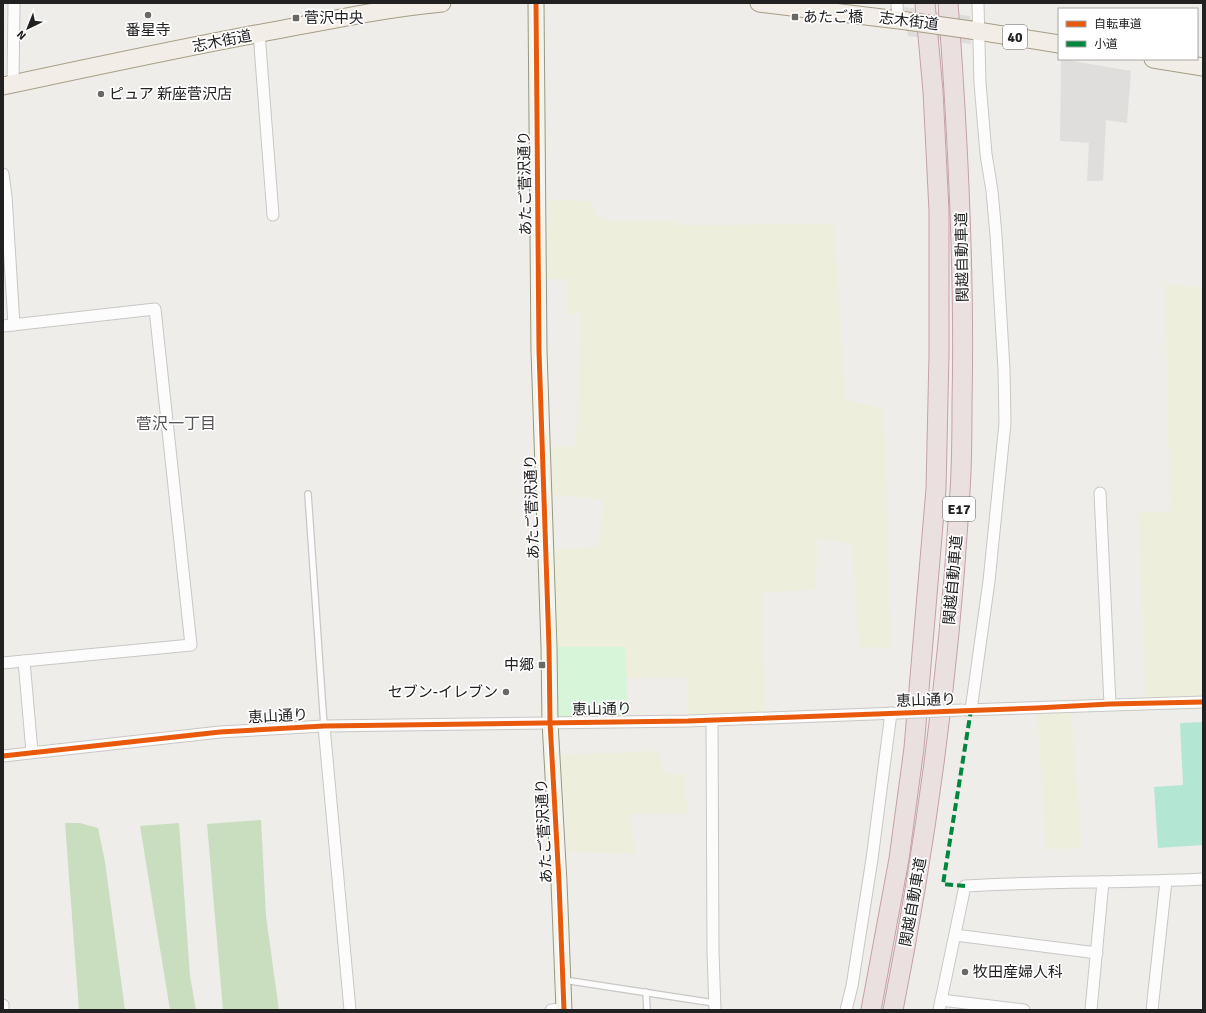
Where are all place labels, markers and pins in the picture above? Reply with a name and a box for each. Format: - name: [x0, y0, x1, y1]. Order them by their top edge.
- place label: あたご橋: [803, 8, 863, 26]
- place label: 菅沢中央: [304, 9, 364, 27]
- marker: 番星寺: [143, 10, 153, 20]
- marker: あたご橋: [790, 12, 800, 22]
- marker: 菅沢中央: [291, 13, 301, 23]
- place label: 番星寺: [125, 21, 171, 39]
- place label: ピュア 新座菅沢店: [109, 85, 232, 103]
- marker: ピュア 新座菅沢店: [96, 89, 106, 99]
- place label: 中郷: [504, 656, 534, 674]
- marker: 中郷: [537, 660, 547, 670]
- place label: セブン-イレブン: [388, 683, 498, 701]
- marker: セブン-イレブン: [501, 687, 511, 697]
- place label: 牧田産婦人科: [973, 963, 1063, 981]
- marker: 牧田産婦人科: [960, 967, 970, 977]

